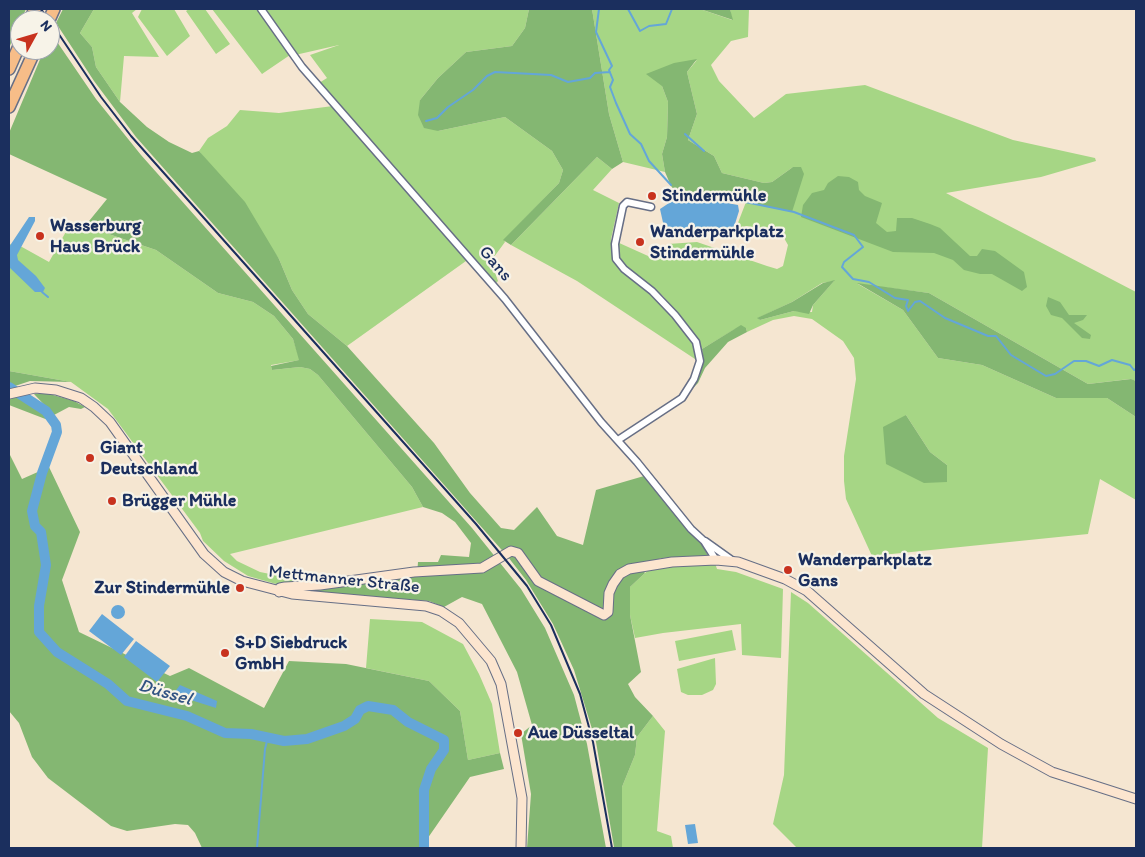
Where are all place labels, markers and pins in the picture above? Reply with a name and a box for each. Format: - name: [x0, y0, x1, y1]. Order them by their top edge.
- place label: Stindermühle: [662, 185, 766, 207]
- marker: Stindermühle: [646, 190, 658, 202]
- place label: Wasserburg Haus Brück: [50, 215, 141, 258]
- place label: Wanderparkplatz Stindermühle: [650, 221, 784, 264]
- marker: Wasserburg Haus Brück: [34, 230, 46, 242]
- marker: Wanderparkplatz Stindermühle: [634, 236, 646, 248]
- place label: Giant Deutschland: [100, 437, 198, 479]
- marker: Giant Deutschland: [84, 452, 96, 464]
- place label: Brügger Mühle: [122, 490, 236, 512]
- marker: Brügger Mühle: [106, 495, 118, 507]
- place label: Wanderparkplatz Gans: [798, 549, 932, 592]
- marker: Wanderparkplatz Gans: [782, 564, 794, 576]
- place label: Zur Stindermühle: [94, 577, 230, 599]
- marker: Zur Stindermühle: [234, 582, 246, 594]
- place label: S+D Siebdruck GmbH: [235, 632, 347, 674]
- marker: S+D Siebdruck GmbH: [219, 647, 231, 659]
- place label: Aue Düsseltal: [528, 722, 634, 744]
- marker: Aue Düsseltal: [512, 727, 524, 739]

